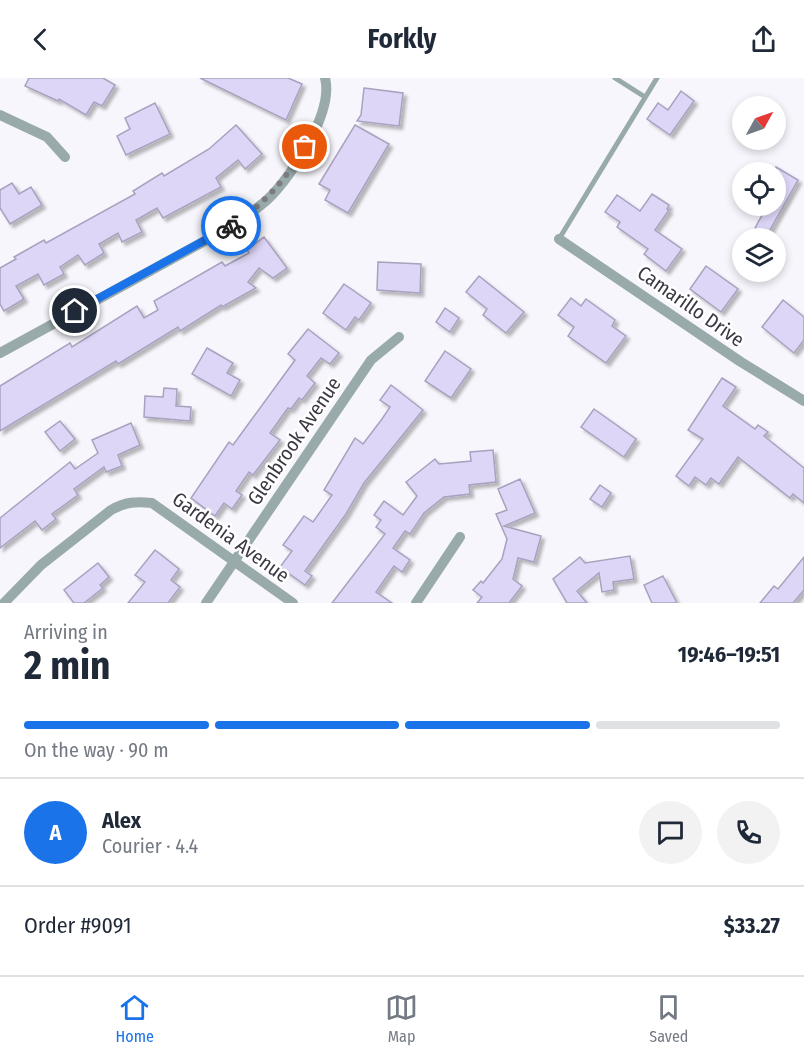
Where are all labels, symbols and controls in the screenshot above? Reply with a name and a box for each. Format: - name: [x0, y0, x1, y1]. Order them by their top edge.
- icon: back: [24, 23, 57, 56]
- text: Forkly: [368, 23, 436, 55]
- icon: share: [747, 23, 780, 56]
- north arrow: [732, 96, 786, 150]
- map controls: [732, 96, 786, 282]
- pin: [279, 121, 330, 172]
- icon: bag: [288, 130, 321, 163]
- button: locate: [732, 162, 786, 216]
- courier: [201, 196, 261, 256]
- icon: bike: [215, 210, 248, 243]
- button: layers: [732, 228, 786, 282]
- street label: Camarillo Drive: [633, 260, 749, 352]
- pin: [49, 285, 100, 336]
- icon: home: [58, 294, 91, 327]
- street label: Glenbrook Avenue: [242, 372, 346, 510]
- street label: Gardenia Avenue: [168, 487, 294, 587]
- text: Arriving in: [24, 620, 108, 644]
- text: 19:46–19:51: [678, 641, 780, 668]
- text: 2 min: [24, 643, 110, 689]
- text: On the way · 90 m: [24, 738, 169, 762]
- button: chat: [639, 801, 702, 864]
- button: phone: [717, 801, 780, 864]
- text: Alex: [102, 807, 141, 834]
- text: A: [50, 819, 61, 846]
- text: Courier · 4.4: [102, 834, 198, 858]
- text: Order #9091: [24, 912, 132, 939]
- text: $33.27: [724, 912, 780, 939]
- tab: Home: [116, 991, 154, 1046]
- tab: Map: [385, 991, 418, 1046]
- tab: Saved: [649, 991, 688, 1046]

